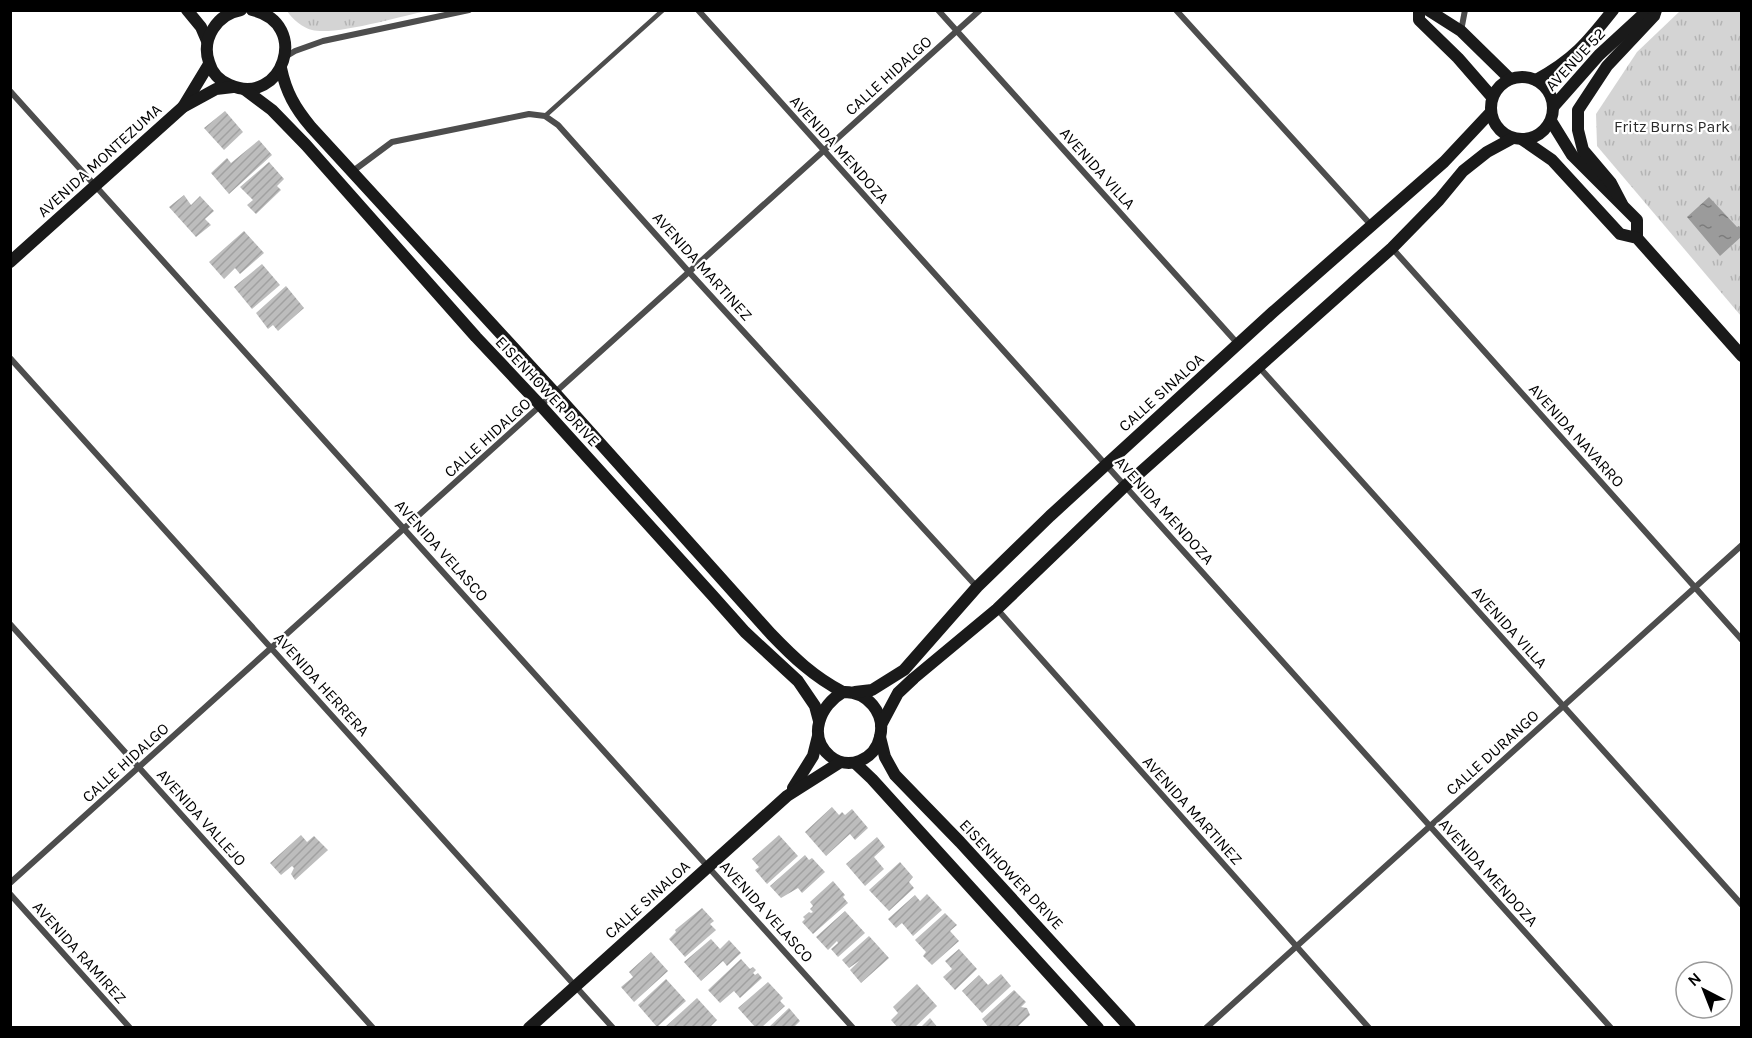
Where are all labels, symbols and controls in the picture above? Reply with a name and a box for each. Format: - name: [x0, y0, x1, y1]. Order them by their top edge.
- street label: AVENUE 52: [1541, 24, 1609, 95]
- street label: CALLE HIDALGO: [841, 32, 935, 119]
- street label: AVENIDA MENDOZA: [786, 91, 893, 207]
- street label: AVENIDA MONTEZUMA: [33, 100, 165, 221]
- park label: Fritz Burns Park: [1614, 117, 1730, 136]
- street label: AVENIDA VILLA: [1056, 124, 1139, 213]
- street label: AVENIDA MARTINEZ: [649, 208, 757, 325]
- street label: EISENHOWER DRIVE: [492, 332, 604, 450]
- street label: CALLE SINALOA: [1115, 349, 1208, 436]
- street label: AVENIDA NAVARRO: [1525, 380, 1628, 491]
- street label: CALLE HIDALGO: [440, 394, 534, 481]
- street label: AVENIDA MENDOZA: [1111, 452, 1218, 568]
- street label: AVENIDA VELASCO: [391, 496, 492, 605]
- street label: AVENIDA VILLA: [1468, 583, 1551, 672]
- street label: AVENIDA HERRERA: [270, 629, 373, 740]
- street label: CALLE DURANGO: [1442, 706, 1543, 799]
- street label: CALLE HIDALGO: [78, 719, 172, 806]
- street label: AVENIDA MARTINEZ: [1139, 752, 1247, 869]
- street label: AVENIDA VALLEJO: [153, 765, 250, 870]
- street label: AVENIDA MENDOZA: [1435, 814, 1542, 930]
- street label: EISENHOWER DRIVE: [956, 815, 1068, 933]
- street label: CALLE SINALOA: [601, 856, 694, 943]
- street label: AVENIDA VELASCO: [716, 857, 817, 966]
- street label: AVENIDA RAMIREZ: [29, 897, 131, 1007]
- north arrow: [1674, 960, 1734, 1020]
- text: N: [1684, 968, 1705, 990]

